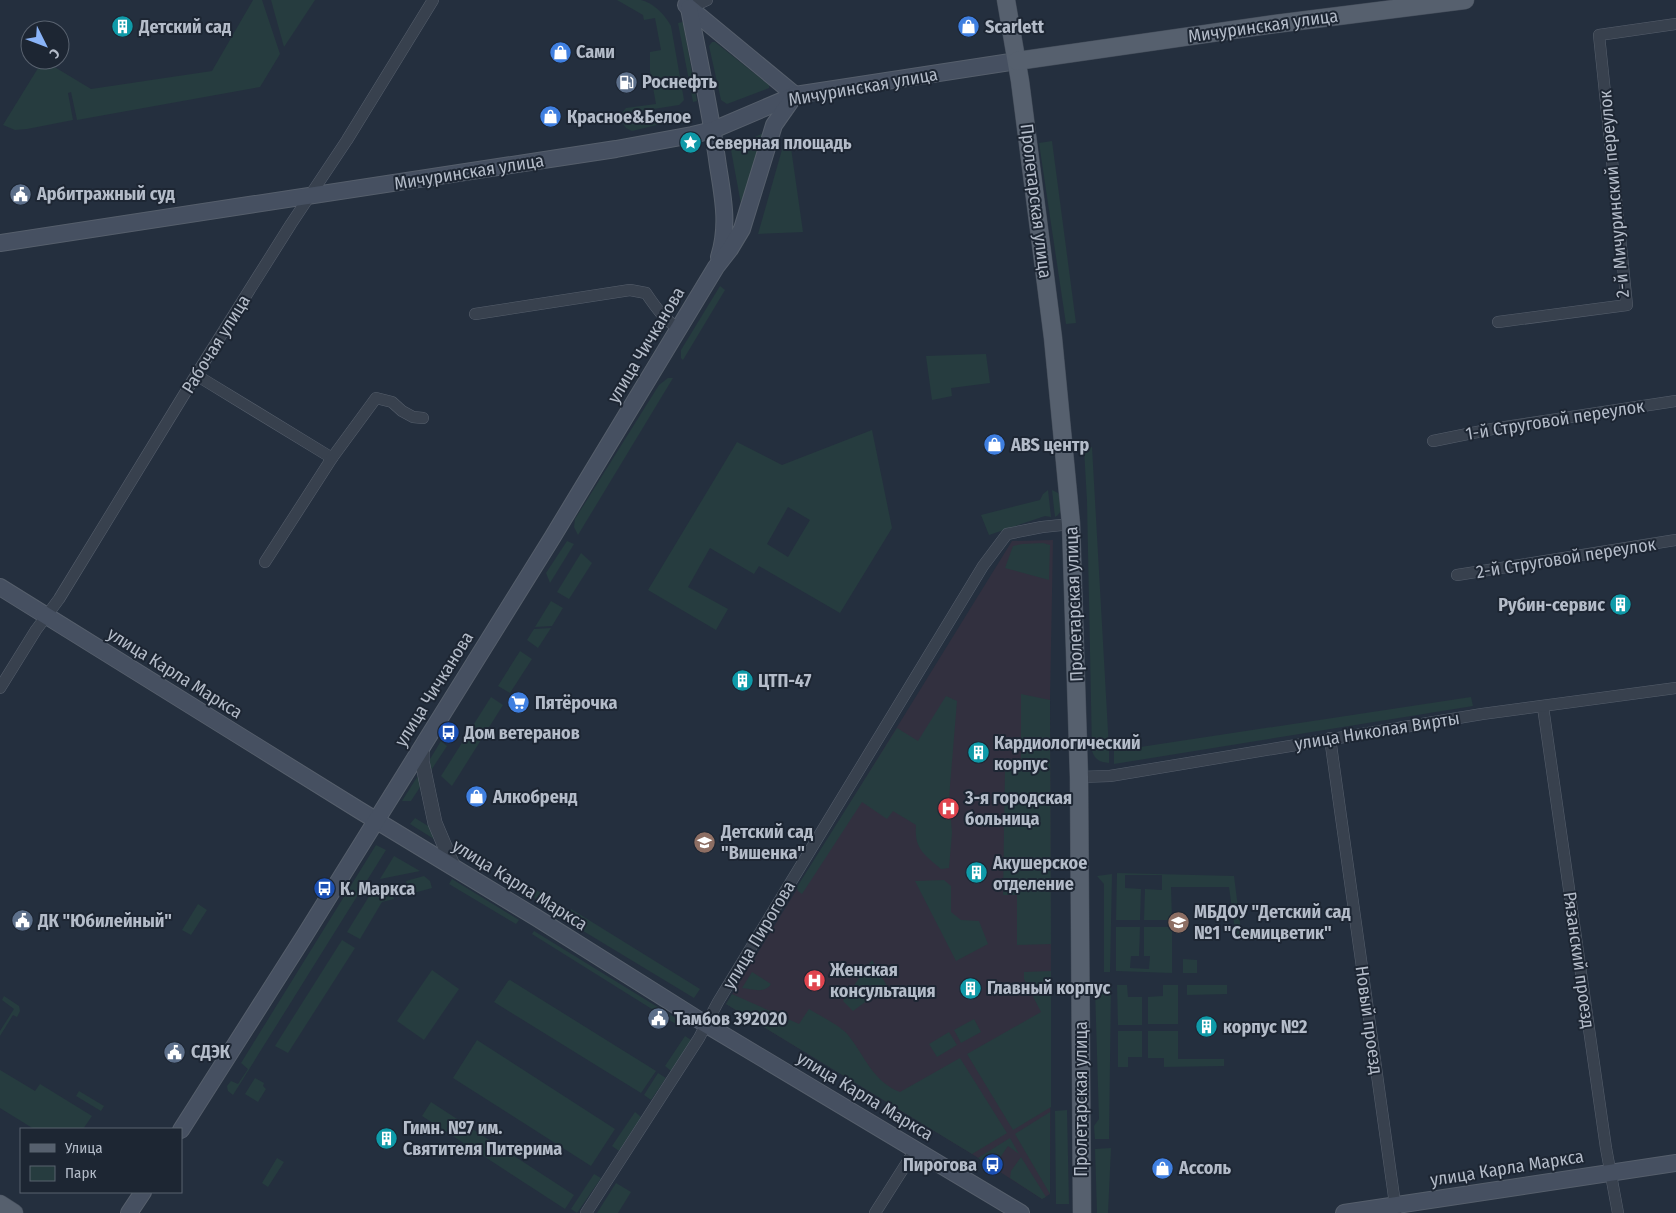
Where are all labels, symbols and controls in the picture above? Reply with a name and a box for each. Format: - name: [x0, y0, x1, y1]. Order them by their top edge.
- street label: Мичуринская улица: [1187, 5, 1340, 47]
- building icon: Детский сад: [111, 15, 135, 39]
- shop icon: Scarlett: [957, 15, 981, 39]
- place label: Детский сад: [138, 16, 231, 38]
- place label: Scarlett: [985, 16, 1045, 38]
- north arrow: [20, 20, 70, 70]
- shop icon: Сами: [548, 40, 572, 64]
- place label: Сами: [576, 41, 615, 63]
- text: С: [45, 45, 63, 62]
- street label: Мичуринская улица: [787, 63, 940, 111]
- fuel station icon: Роснефть: [614, 70, 638, 94]
- place label: Роснефть: [642, 71, 717, 93]
- street label: 2-й Мичуринский переулок: [1594, 89, 1634, 299]
- shop icon: Красное&Белое: [539, 105, 563, 129]
- place label: Красное&Белое: [567, 106, 691, 128]
- street label: Пролетарская улица: [1016, 123, 1056, 280]
- place icon: Северная площадь: [678, 131, 702, 155]
- place label: Северная площадь: [706, 132, 852, 154]
- street label: Мичуринская улица: [393, 149, 546, 195]
- public building icon: Арбитражный суд: [9, 182, 33, 206]
- place label: Арбитражный суд: [36, 183, 175, 205]
- street label: улица Чичканова: [603, 283, 689, 407]
- street label: Рабочая улица: [177, 291, 255, 397]
- street label: 1-й Струговой переулок: [1464, 395, 1647, 445]
- shop icon: ABS центр: [983, 433, 1007, 457]
- place label: ABS центр: [1010, 434, 1090, 456]
- street label: Пролетарская улица: [1060, 526, 1088, 682]
- street label: 2-й Струговой переулок: [1475, 533, 1658, 583]
- building icon: Рубин-сервис: [1609, 593, 1633, 617]
- place label: Рубин-сервис: [1498, 594, 1605, 616]
- street label: улица Карла Маркса: [103, 623, 247, 724]
- street label: улица Чичканова: [390, 627, 478, 751]
- building icon: ЦТП-47: [730, 669, 754, 693]
- place label: ЦТП-47: [758, 670, 812, 692]
- supermarket icon: Пятёрочка: [507, 691, 531, 715]
- place label: Пятёрочка: [535, 692, 617, 714]
- street label: улица Николая Вирты: [1293, 707, 1461, 755]
- bus stop icon: Дом ветеранов: [436, 721, 460, 745]
- place label: Дом ветеранов: [463, 722, 580, 744]
- place label: Кардиологический корпус: [994, 732, 1141, 775]
- building icon: Кардиологический корпус: [966, 741, 990, 765]
- shop icon: Алкобренд: [465, 785, 489, 809]
- place label: Алкобренд: [492, 786, 577, 808]
- place label: 3-я городская больница: [964, 787, 1072, 830]
- hospital icon: 3-я городская больница: [937, 796, 961, 820]
- place label: Детский сад "Вишенка": [720, 821, 813, 864]
- school or university icon: Детский сад "Вишенка": [693, 830, 717, 854]
- street label: улица Карла Маркса: [448, 835, 592, 936]
- place label: Акушерское отделение: [992, 852, 1087, 895]
- building icon: Акушерское отделение: [965, 861, 989, 885]
- bus stop icon: К. Маркса: [312, 877, 336, 901]
- street label: улица Пирогова: [718, 877, 800, 993]
- place label: К. Маркса: [340, 878, 415, 900]
- street label: Рязанский проезд: [1559, 890, 1599, 1030]
- place label: МБДОУ "Детский сад №1 "Семицветик": [1194, 901, 1351, 944]
- public building icon: ДК "Юбилейный": [10, 909, 34, 933]
- place label: ДК "Юбилейный": [37, 910, 172, 932]
- school or university icon: МБДОУ "Детский сад №1 "Семицветик": [1166, 910, 1190, 934]
- place label: Женская консультация: [829, 959, 936, 1002]
- street label: Новый проезд: [1351, 964, 1387, 1076]
- hospital icon: Женская консультация: [802, 968, 826, 992]
- building icon: Главный корпус: [959, 976, 983, 1000]
- place label: Главный корпус: [987, 977, 1110, 999]
- public building icon: Тамбов 392020: [646, 1007, 670, 1031]
- place label: Тамбов 392020: [674, 1008, 788, 1030]
- building icon: корпус №2: [1195, 1015, 1219, 1039]
- place label: корпус №2: [1223, 1016, 1307, 1038]
- street label: Пролетарская улица: [1070, 1021, 1092, 1177]
- public building icon: СДЭК: [163, 1040, 187, 1064]
- place label: СДЭК: [191, 1041, 231, 1063]
- street label: улица Карла Маркса: [793, 1047, 937, 1145]
- place label: Гимн. №7 им. Святителя Питерима: [403, 1117, 562, 1160]
- building icon: Гимн. №7 им. Святителя Питерима: [375, 1126, 399, 1150]
- legend: [20, 1128, 182, 1193]
- text: Улица: [64, 1139, 103, 1157]
- street label: улица Карла Маркса: [1429, 1145, 1586, 1191]
- bus stop icon: Пирогова: [981, 1153, 1005, 1177]
- place label: Пирогова: [903, 1154, 977, 1176]
- shop icon: Ассоль: [1151, 1156, 1175, 1180]
- place label: Ассоль: [1178, 1157, 1231, 1179]
- text: Парк: [65, 1164, 96, 1182]

